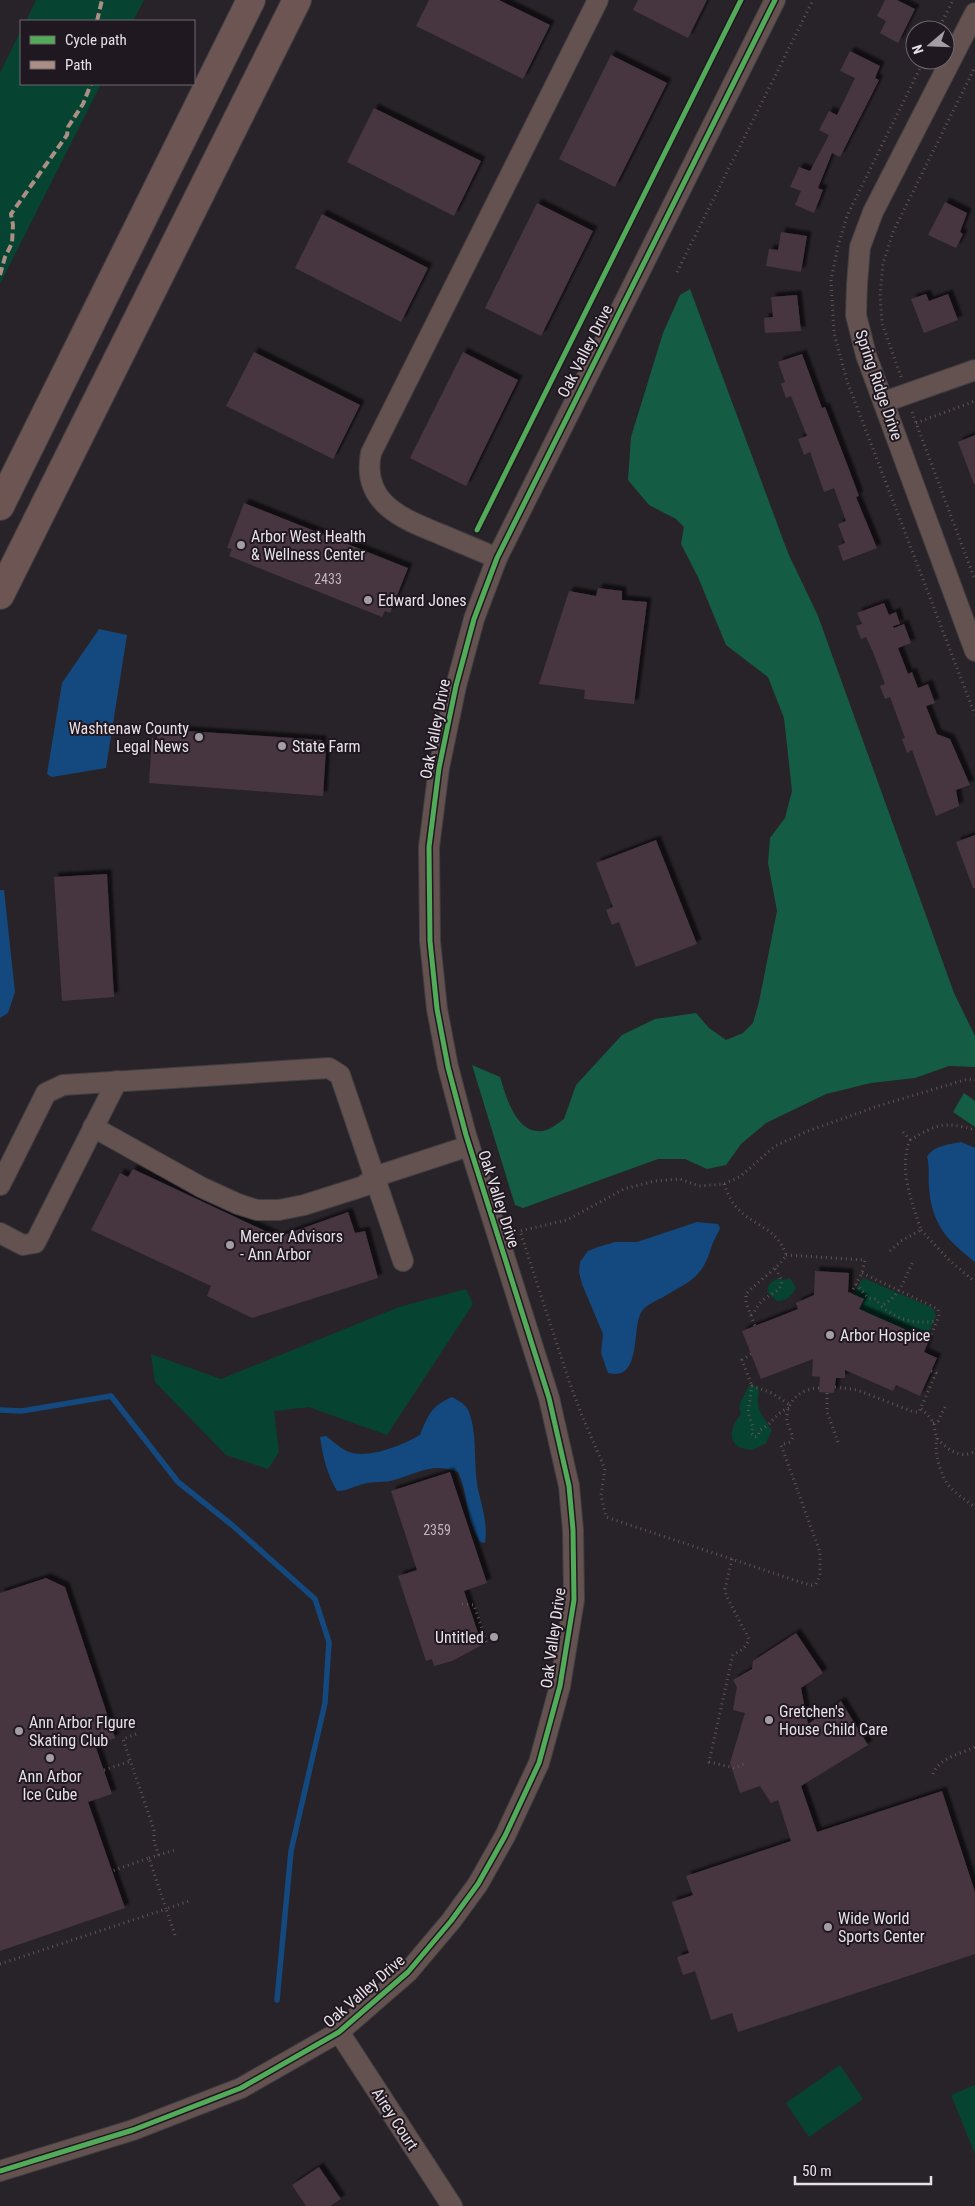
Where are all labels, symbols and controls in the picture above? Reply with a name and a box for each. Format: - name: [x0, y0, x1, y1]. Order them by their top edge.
- legend: [20, 20, 195, 85]
- north arrow: [905, 20, 955, 70]
- text: Cycle path: [65, 31, 127, 49]
- text: N: [909, 43, 927, 56]
- text: Path: [65, 56, 92, 74]
- street label: Oak Valley Drive: [554, 301, 616, 401]
- street label: Spring Ridge Drive: [851, 327, 907, 443]
- place label: Arbor West Health & Wellness Center: [251, 527, 366, 564]
- marker: Arbor West Health & Wellness Center: [235, 539, 247, 551]
- house number: 2433: [314, 571, 342, 587]
- place label: Edward Jones: [378, 591, 466, 610]
- marker: Edward Jones: [362, 594, 374, 606]
- street label: Oak Valley Drive: [416, 677, 454, 781]
- place label: Washtenaw County Legal News: [69, 719, 189, 756]
- marker: Washtenaw County Legal News: [193, 731, 205, 743]
- place label: State Farm: [292, 737, 361, 756]
- marker: State Farm: [276, 740, 288, 752]
- street label: Oak Valley Drive: [474, 1148, 524, 1250]
- place label: Mercer Advisors - Ann Arbor: [240, 1227, 343, 1264]
- marker: Mercer Advisors - Ann Arbor: [224, 1239, 236, 1251]
- place label: Arbor Hospice: [840, 1326, 930, 1345]
- marker: Arbor Hospice: [824, 1329, 836, 1341]
- house number: 2359: [423, 1522, 451, 1538]
- street label: Oak Valley Drive: [537, 1586, 569, 1690]
- place label: Untitled: [435, 1628, 484, 1647]
- marker: Untitled: [488, 1631, 500, 1643]
- place label: Gretchen's House Child Care: [779, 1702, 888, 1739]
- place label: Ann Arbor FIgure Skating Club: [29, 1713, 136, 1750]
- marker: Gretchen's House Child Care: [763, 1714, 775, 1726]
- marker: Ann Arbor FIgure Skating Club: [13, 1725, 25, 1737]
- marker: Ann Arbor Ice Cube: [44, 1752, 56, 1764]
- place label: Ann Arbor Ice Cube: [18, 1767, 82, 1804]
- place label: Wide World Sports Center: [838, 1909, 925, 1946]
- marker: Wide World Sports Center: [822, 1921, 834, 1933]
- street label: Oak Valley Drive: [319, 1951, 409, 2031]
- street label: Airey Court: [368, 2084, 422, 2154]
- scale bar: [795, 2154, 931, 2186]
- text: 50 m: [802, 2162, 832, 2180]

